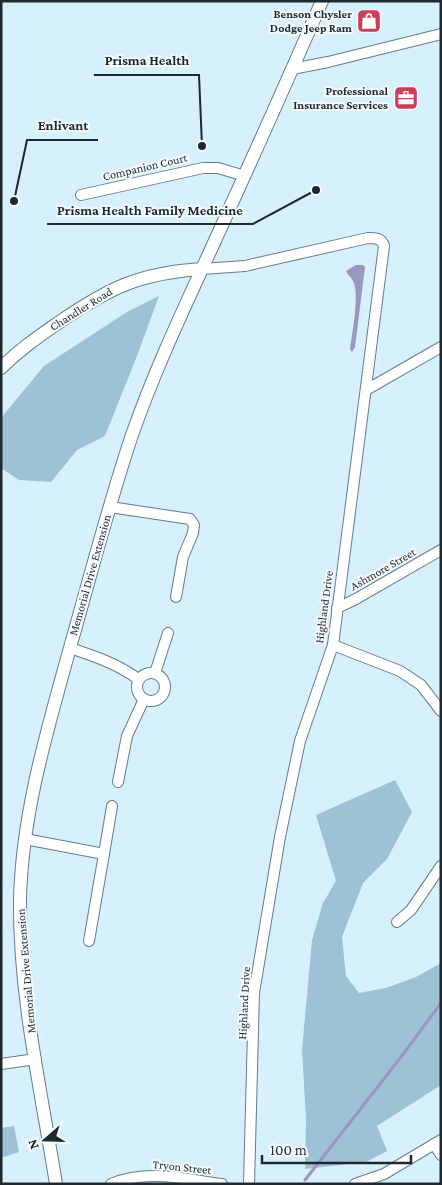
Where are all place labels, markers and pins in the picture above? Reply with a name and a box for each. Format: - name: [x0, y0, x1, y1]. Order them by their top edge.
- place label: Benson Chysler Dodge Jeep Ram: [270, 7, 353, 35]
- shop icon: Benson Chysler Dodge Jeep Ram: [356, 8, 382, 34]
- callout: Prisma Health: [94, 46, 199, 75]
- place label: Professional Insurance Services: [293, 84, 389, 112]
- office icon: Professional Insurance Services: [393, 85, 419, 111]
- callout: Enlivant: [27, 111, 98, 140]
- callout: Prisma Health Family Medicine: [47, 195, 253, 224]

